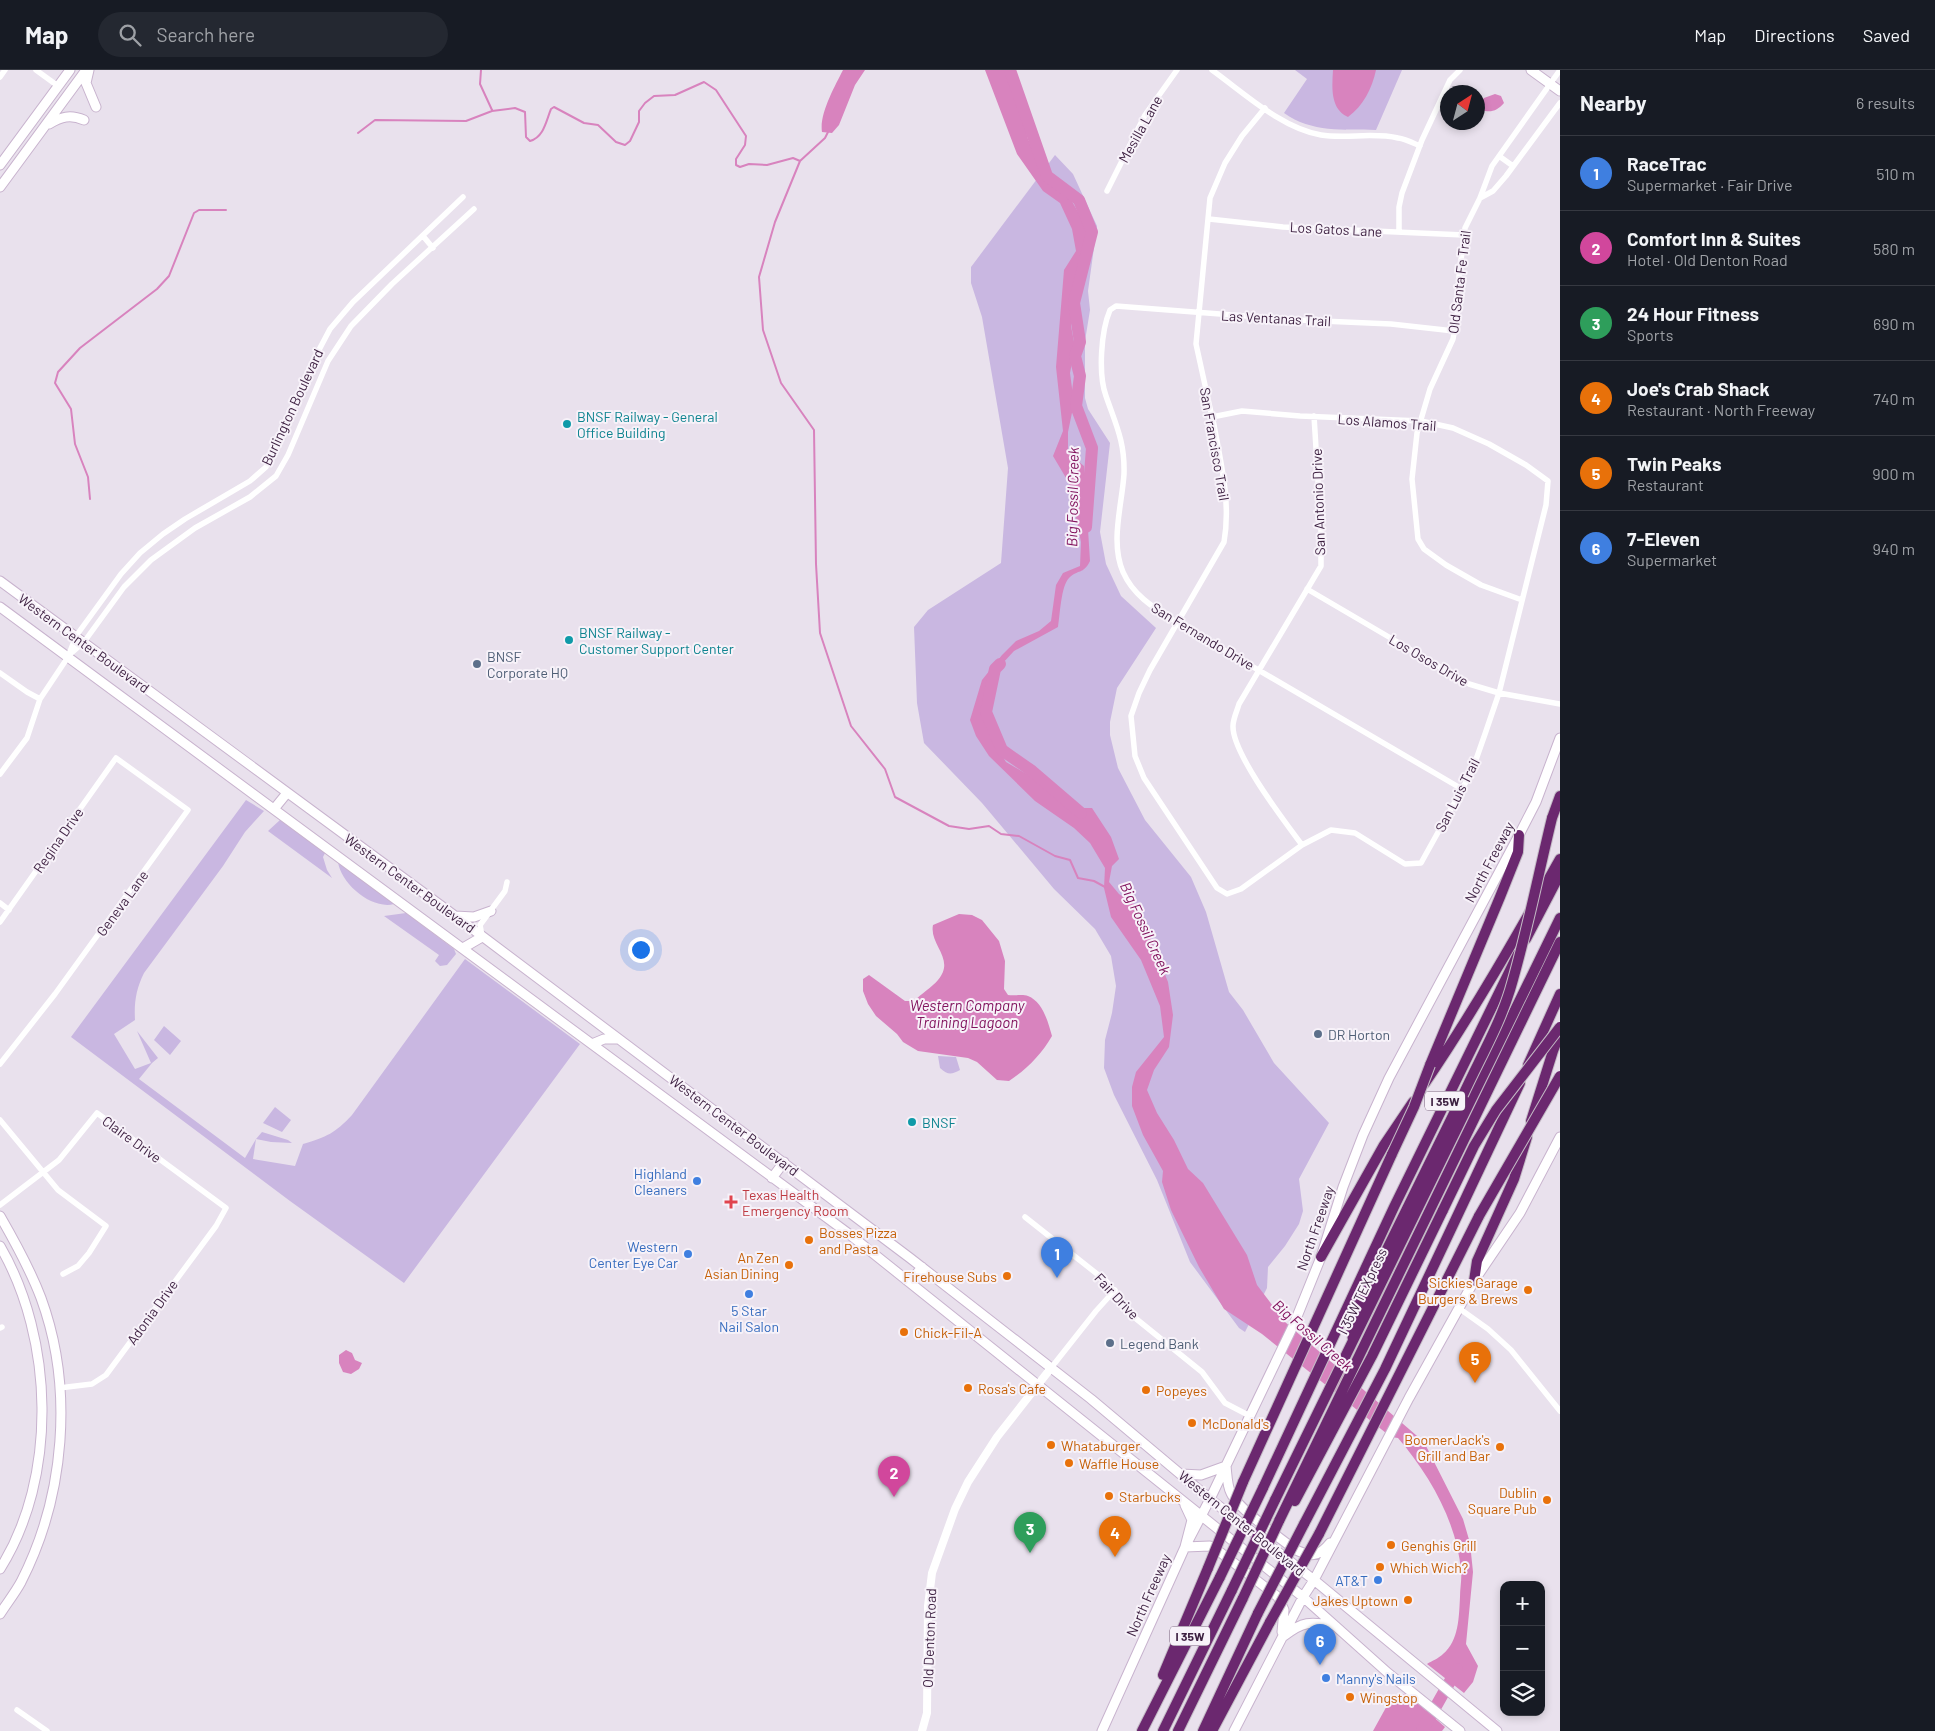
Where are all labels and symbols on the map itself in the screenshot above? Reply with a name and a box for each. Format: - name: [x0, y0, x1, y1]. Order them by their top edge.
- north arrow: [1440, 85, 1485, 130]
- street label: Mesilla Lane: [1115, 92, 1165, 166]
- street label: Los Gatos Lane: [1289, 218, 1383, 240]
- street label: Old Santa Fe Trail: [1444, 229, 1474, 335]
- street label: Las Ventanas Trail: [1221, 307, 1331, 329]
- street label: Burlington Boulevard: [258, 346, 326, 468]
- street label: San Francisco Trail: [1197, 386, 1233, 502]
- place label: BNSF Railway - General Office Building: [577, 408, 718, 441]
- street label: Los Alamos Trail: [1337, 410, 1437, 434]
- marker: BNSF Railway - General Office Building: [561, 418, 573, 430]
- water label: Big Fossil Creek: [1062, 446, 1082, 547]
- street label: San Antonio Drive: [1308, 448, 1328, 556]
- street label: Western Center Boulevard: [15, 590, 153, 696]
- street label: San Fernando Drive: [1148, 599, 1258, 673]
- place label: BNSF Railway - Customer Support Center: [579, 624, 734, 657]
- street label: Los Osos Drive: [1386, 630, 1472, 690]
- marker: BNSF Railway - Customer Support Center: [563, 634, 575, 646]
- place label: BNSF Corporate HQ: [487, 648, 568, 681]
- marker: BNSF Corporate HQ: [471, 658, 483, 670]
- street label: San Luis Trail: [1431, 755, 1483, 835]
- street label: Regina Drive: [29, 804, 87, 876]
- street label: North Freeway: [1461, 818, 1518, 905]
- street label: Western Center Boulevard: [341, 830, 479, 936]
- street label: Geneva Lane: [92, 867, 152, 939]
- water label: Big Fossil Creek: [1117, 879, 1176, 978]
- your location: [628, 937, 654, 963]
- water label: Western Company Training Lagoon: [910, 996, 1026, 1031]
- place label: DR Horton: [1328, 1026, 1390, 1043]
- marker: DR Horton: [1312, 1028, 1324, 1040]
- street label: Western Center Boulevard: [666, 1071, 802, 1179]
- road number: I 35W: [1425, 1091, 1465, 1110]
- street label: Claire Drive: [99, 1112, 165, 1166]
- place label: BNSF: [922, 1114, 956, 1131]
- marker: BNSF: [906, 1116, 918, 1128]
- place label: Highland Cleaners: [634, 1165, 687, 1198]
- marker: Highland Cleaners: [691, 1175, 703, 1187]
- street label: North Freeway: [1293, 1183, 1338, 1273]
- place label: Texas Health Emergency Room: [742, 1186, 849, 1219]
- marker: Texas Health Emergency Room: [724, 1195, 738, 1209]
- place label: Bosses Pizza and Pasta: [819, 1224, 897, 1257]
- marker: Bosses Pizza and Pasta: [803, 1234, 815, 1246]
- pin: 1: [1041, 1237, 1073, 1278]
- place label: Western Center Eye Car: [589, 1238, 678, 1271]
- street label: I 35W TEXpress: [1334, 1245, 1390, 1337]
- marker: Western Center Eye Car: [682, 1248, 694, 1260]
- place label: An Zen Asian Dining: [704, 1249, 779, 1282]
- marker: An Zen Asian Dining: [783, 1259, 795, 1271]
- place label: Firehouse Subs: [903, 1268, 997, 1285]
- street label: Fair Drive: [1091, 1269, 1143, 1323]
- marker: Firehouse Subs: [1001, 1270, 1013, 1282]
- place label: Sickies Garage Burgers & Brews: [1418, 1274, 1518, 1307]
- street label: Adonia Drive: [123, 1276, 181, 1348]
- marker: Sickies Garage Burgers & Brews: [1522, 1284, 1534, 1296]
- marker: 5 Star Nail Salon: [743, 1288, 755, 1300]
- water label: Big Fossil Creek: [1269, 1295, 1357, 1375]
- place label: 5 Star Nail Salon: [719, 1302, 779, 1335]
- place label: Chick-Fil-A: [914, 1324, 982, 1341]
- marker: Chick-Fil-A: [898, 1326, 910, 1338]
- place label: Legend Bank: [1120, 1335, 1199, 1352]
- marker: Legend Bank: [1104, 1337, 1116, 1349]
- pin: 5: [1459, 1342, 1491, 1383]
- place label: Rosa's Cafe: [978, 1380, 1046, 1397]
- marker: Rosa's Cafe: [962, 1382, 974, 1394]
- place label: Popeyes: [1156, 1382, 1207, 1399]
- marker: Popeyes: [1140, 1384, 1152, 1396]
- place label: McDonald's: [1202, 1415, 1270, 1432]
- marker: McDonald's: [1186, 1417, 1198, 1429]
- place label: BoomerJack's Grill and Bar: [1404, 1431, 1490, 1464]
- place label: Whataburger: [1061, 1437, 1140, 1454]
- marker: Whataburger: [1045, 1439, 1057, 1451]
- marker: BoomerJack's Grill and Bar: [1494, 1441, 1506, 1453]
- place label: Waffle House: [1079, 1455, 1159, 1472]
- pin: 2: [878, 1456, 910, 1497]
- marker: Waffle House: [1063, 1457, 1075, 1469]
- street label: Western Center Boulevard: [1175, 1467, 1309, 1579]
- place label: Dublin Square Pub: [1468, 1484, 1537, 1517]
- place label: Starbucks: [1119, 1488, 1181, 1505]
- marker: Starbucks: [1103, 1490, 1115, 1502]
- marker: Dublin Square Pub: [1541, 1494, 1553, 1506]
- pin: 3: [1014, 1512, 1046, 1553]
- pin: 4: [1099, 1516, 1131, 1557]
- place label: Genghis Grill: [1401, 1537, 1476, 1554]
- marker: Genghis Grill: [1385, 1539, 1397, 1551]
- street label: North Freeway: [1122, 1550, 1174, 1639]
- place label: Which Wich?: [1390, 1559, 1468, 1576]
- marker: Which Wich?: [1374, 1561, 1386, 1573]
- place label: AT&T: [1335, 1572, 1368, 1589]
- marker: AT&T: [1372, 1574, 1384, 1586]
- street label: Old Denton Road: [919, 1588, 939, 1688]
- place label: Jakes Uptown: [1312, 1592, 1398, 1609]
- marker: Jakes Uptown: [1402, 1594, 1414, 1606]
- pin: 6: [1304, 1624, 1336, 1665]
- road number: I 35W: [1170, 1626, 1210, 1645]
- place label: Manny's Nails: [1336, 1670, 1416, 1687]
- marker: Manny's Nails: [1320, 1672, 1332, 1684]
- place label: Wingstop: [1360, 1689, 1418, 1706]
- marker: Wingstop: [1344, 1691, 1356, 1703]

